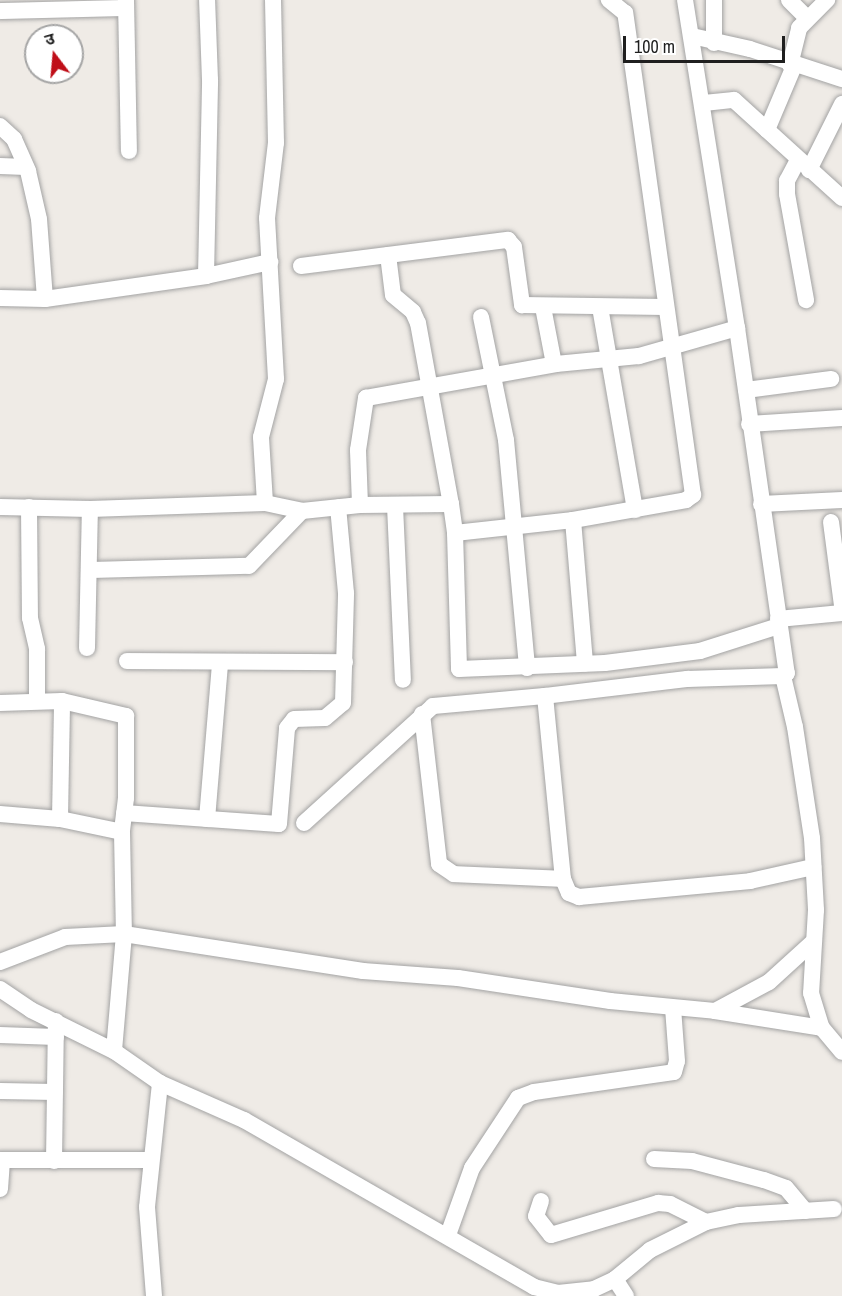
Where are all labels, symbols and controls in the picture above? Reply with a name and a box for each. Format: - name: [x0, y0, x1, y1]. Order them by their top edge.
- north arrow: [24, 24, 84, 84]
- scale bar: [626, 24, 788, 62]
- text: उ: [42, 27, 57, 50]
- text: 100 m: [634, 34, 675, 59]

